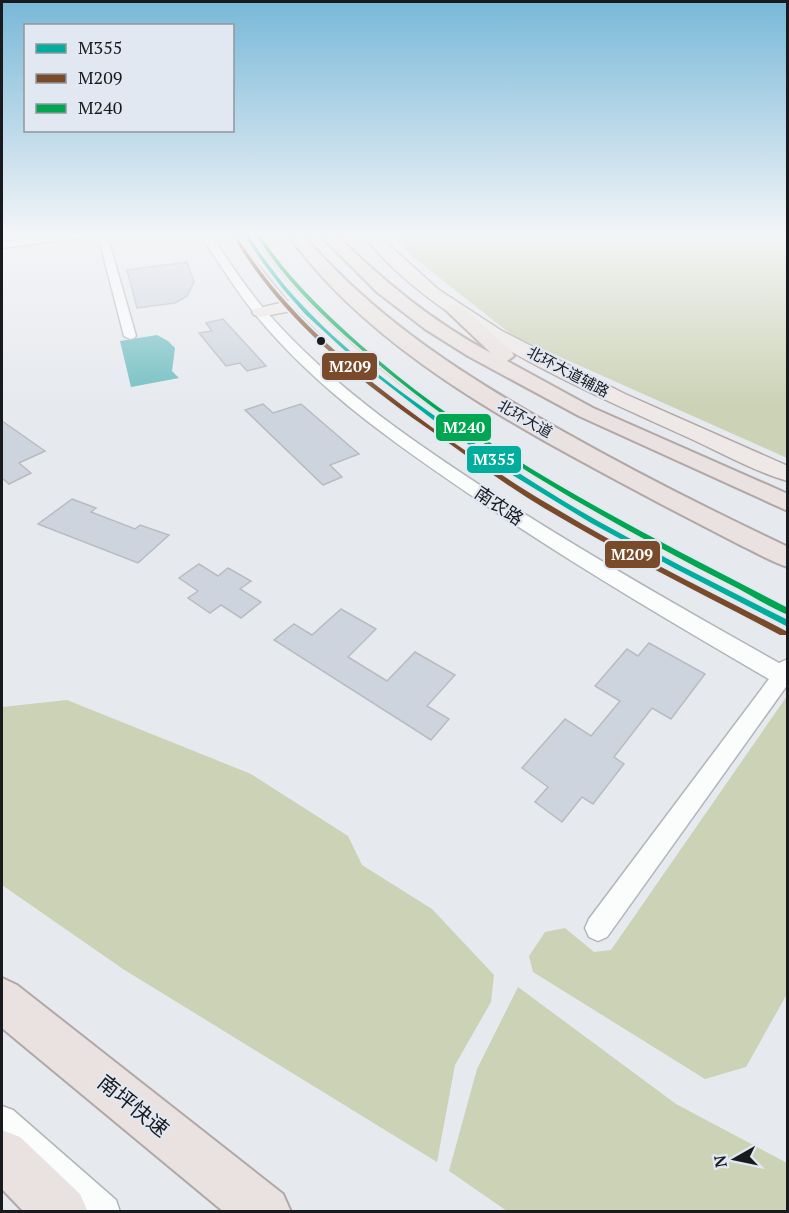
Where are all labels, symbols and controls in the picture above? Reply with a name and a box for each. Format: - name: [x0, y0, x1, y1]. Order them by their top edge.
- legend: [24, 24, 234, 132]
- text: M355: [78, 35, 122, 59]
- text: M209: [78, 65, 122, 89]
- text: M240: [78, 95, 122, 119]
- unlabelled marker: [315, 335, 327, 347]
- street label: 北环大道辅路: [524, 341, 613, 401]
- line badge: M209: [321, 352, 378, 381]
- text: M209: [329, 355, 371, 377]
- street label: 北环大道: [495, 394, 556, 442]
- line badge: M240: [435, 413, 492, 442]
- text: M240: [443, 416, 485, 438]
- line badge: M355: [466, 445, 522, 474]
- text: M355: [473, 448, 515, 470]
- street label: 南农路: [470, 480, 529, 530]
- line badge: M209: [604, 540, 661, 569]
- text: M209: [611, 543, 653, 565]
- street label: 南坪快速: [92, 1068, 175, 1143]
- north arrow: [705, 1129, 765, 1189]
- text: N: [708, 1154, 732, 1169]

